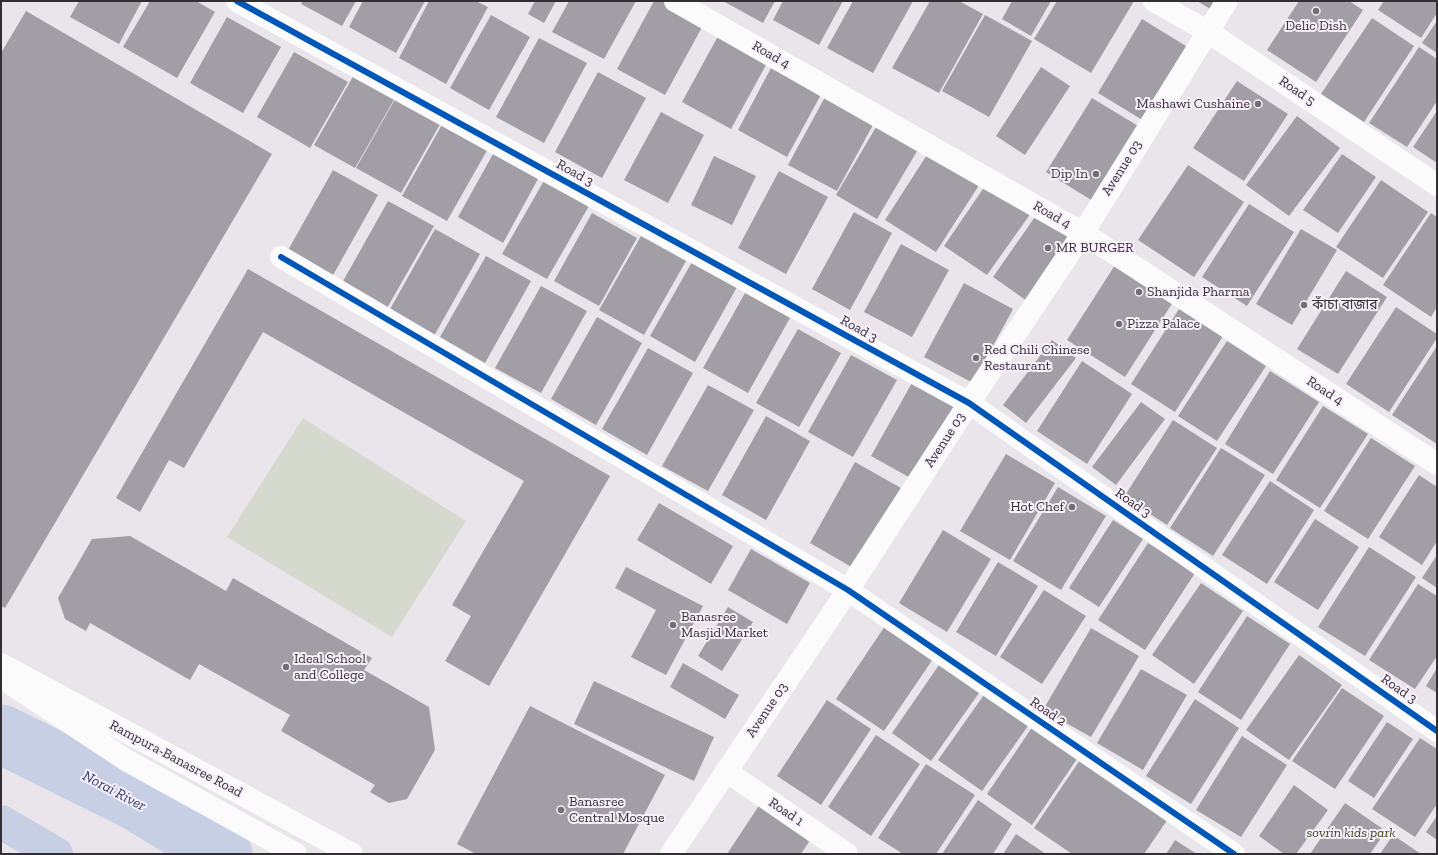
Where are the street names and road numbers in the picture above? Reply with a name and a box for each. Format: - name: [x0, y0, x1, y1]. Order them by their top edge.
- street label: Road 4: [749, 38, 793, 72]
- street label: Road 5: [1276, 73, 1318, 109]
- street label: Avenue 03: [1098, 137, 1146, 199]
- street label: Road 3: [553, 156, 597, 190]
- street label: Road 4: [1030, 198, 1074, 232]
- street label: Road 3: [837, 312, 881, 346]
- street label: Road 4: [1303, 373, 1347, 409]
- street label: Avenue 03: [921, 409, 969, 471]
- street label: Road 3: [1112, 485, 1154, 521]
- street label: Road 3: [1378, 671, 1420, 707]
- street label: Avenue 03: [743, 679, 791, 741]
- street label: Road 2: [1027, 694, 1069, 730]
- street label: Rampura-Banasree Road: [107, 717, 245, 801]
- street label: Road 1: [765, 794, 807, 830]

